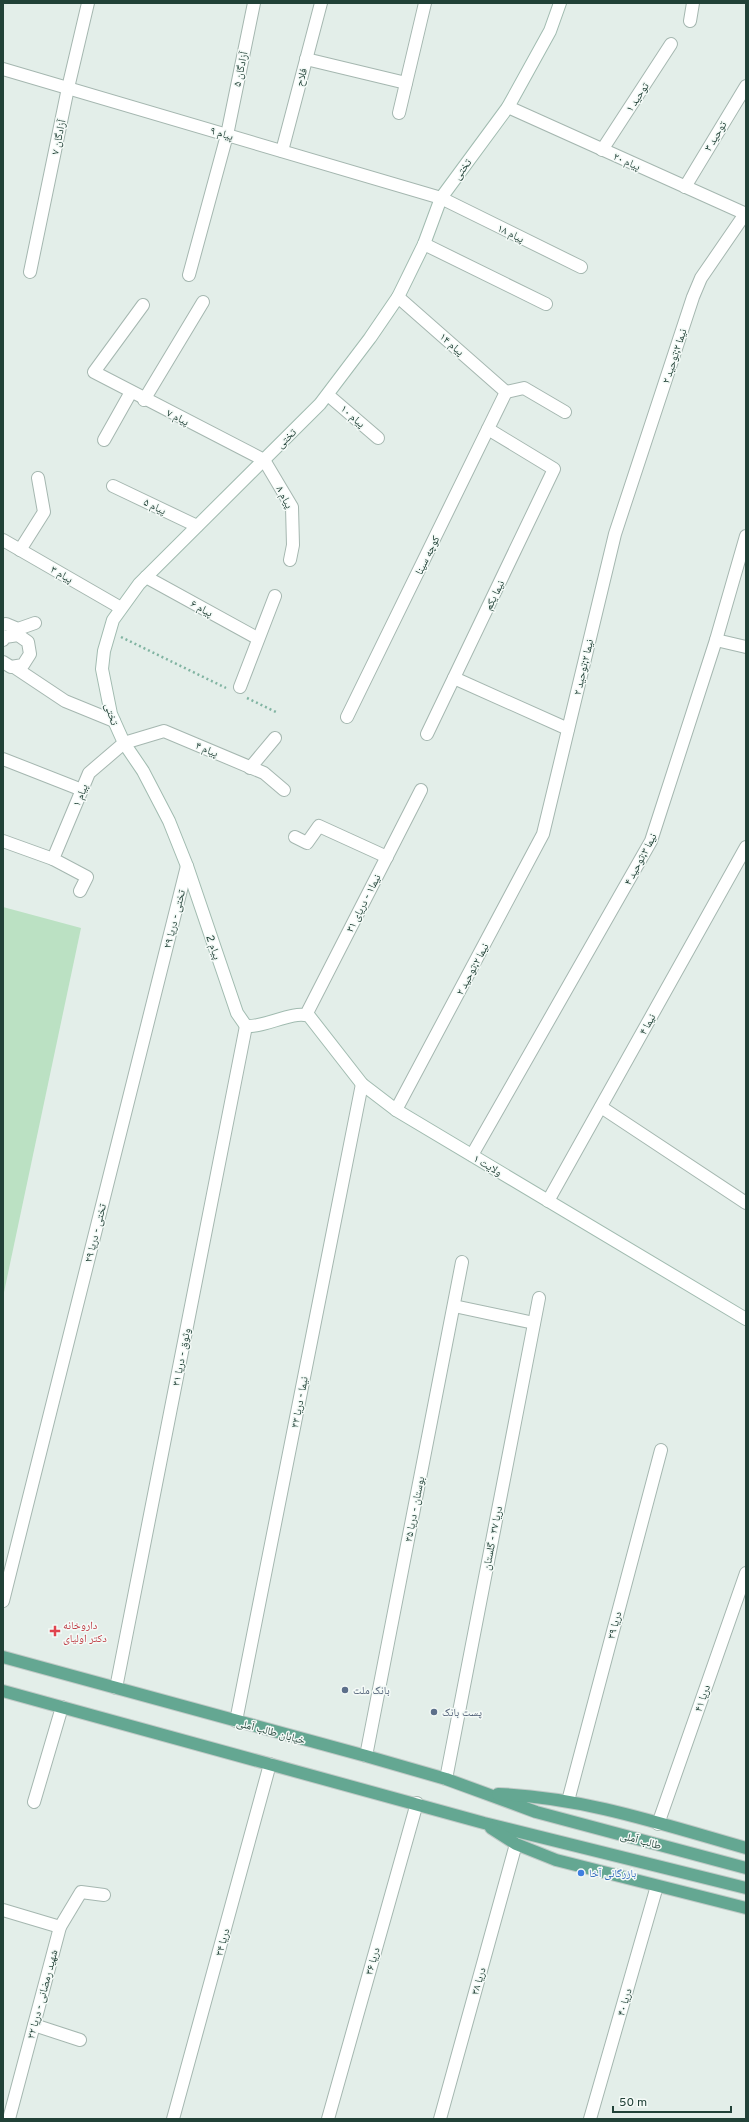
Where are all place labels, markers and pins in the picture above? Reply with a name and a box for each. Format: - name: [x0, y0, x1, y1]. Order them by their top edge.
- place label: داروخانه دکتر اولیای: [63, 1619, 107, 1646]
- marker: داروخانه دکتر اولیای: [50, 1626, 60, 1636]
- place label: بانک ملت: [353, 1684, 390, 1698]
- marker: بانک ملت: [340, 1685, 350, 1695]
- place label: پست بانک: [442, 1706, 482, 1720]
- marker: پست بانک: [429, 1707, 439, 1717]
- place label: بازرگانی آخا: [589, 1867, 636, 1881]
- marker: بازرگانی آخا: [576, 1868, 586, 1878]

